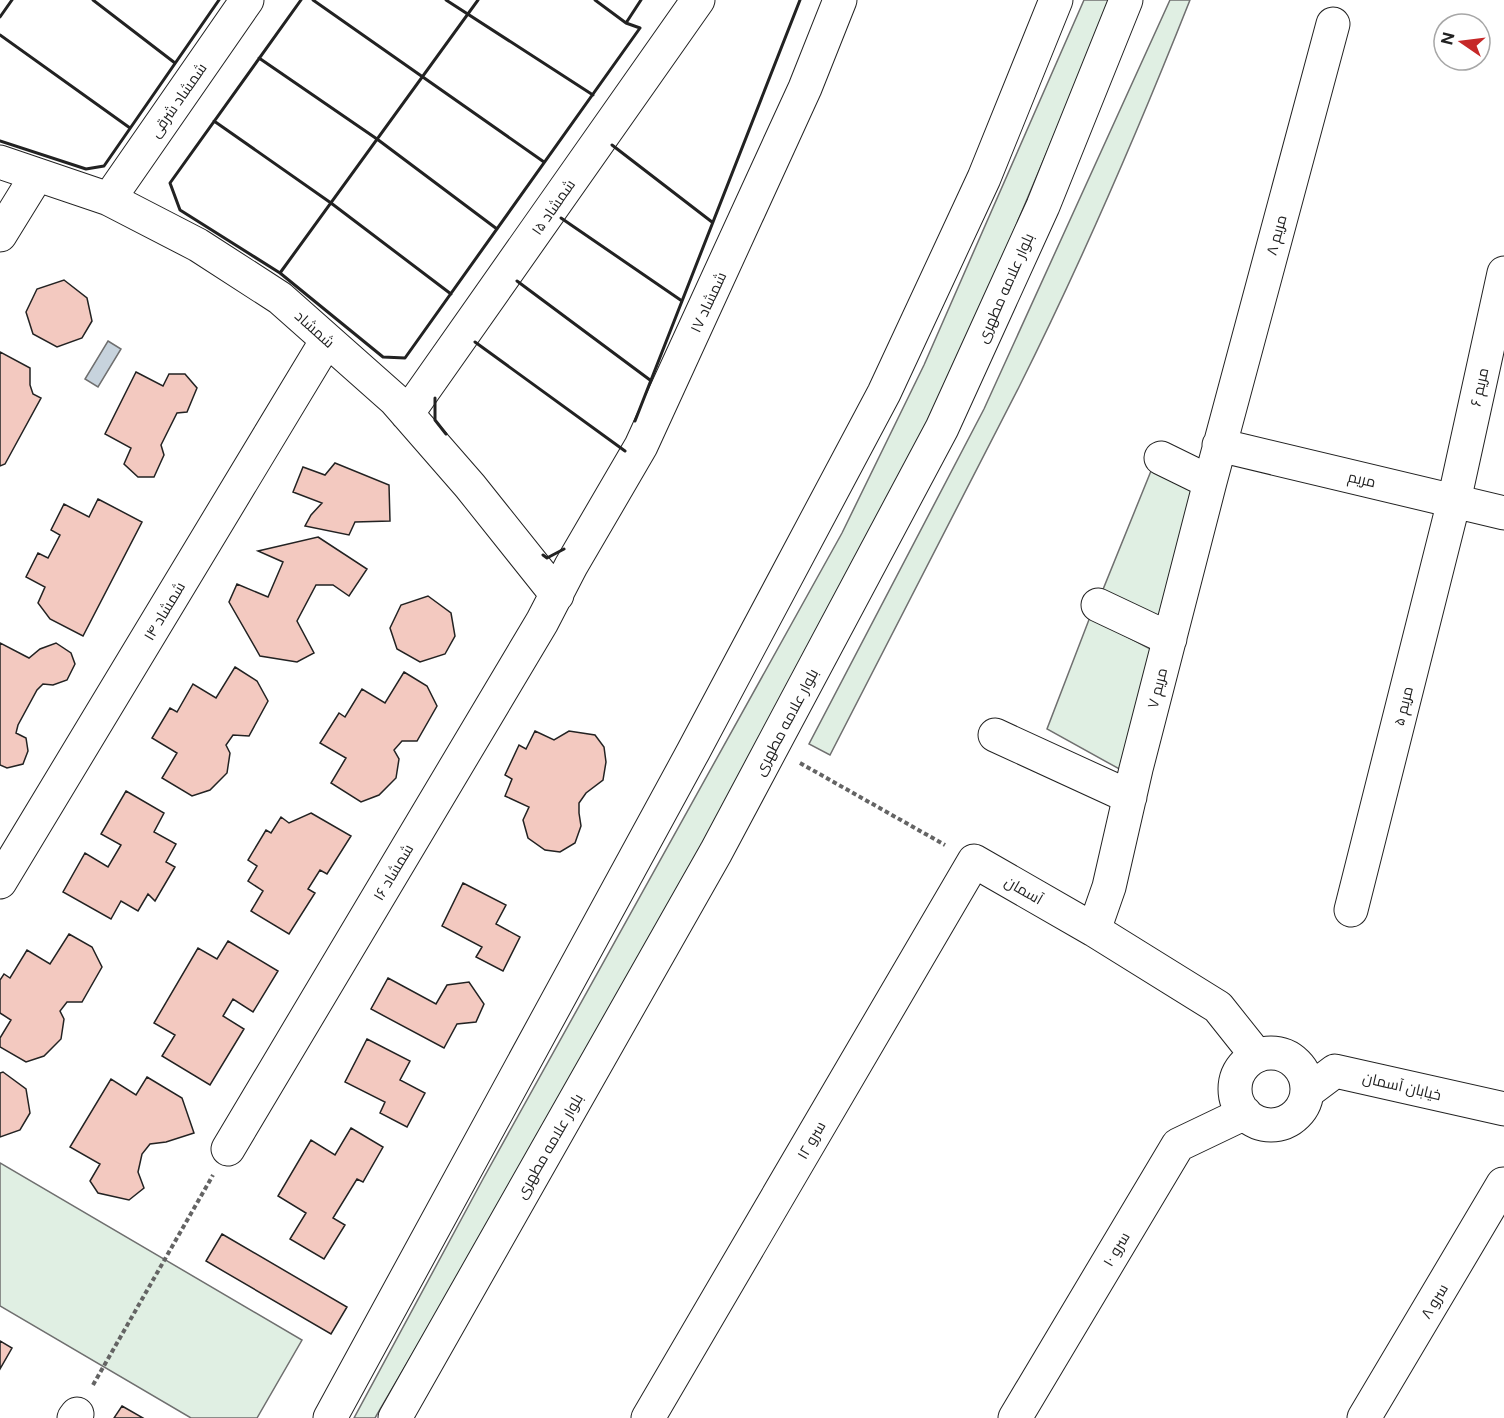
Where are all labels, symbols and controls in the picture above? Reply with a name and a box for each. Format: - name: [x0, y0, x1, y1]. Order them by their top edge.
- north arrow: [1432, 12, 1492, 72]
- text: N: [1437, 30, 1459, 47]
- street label: شمشاد شرقی: [146, 60, 211, 142]
- street label: شمشاد ۱۵: [528, 176, 578, 238]
- street label: مریم ۸: [1262, 213, 1291, 258]
- street label: بلوار علامه مطهری: [973, 230, 1039, 346]
- street label: شمشاد ۱۷: [687, 269, 729, 335]
- street label: شمشاد: [292, 307, 338, 351]
- street label: مریم ۶: [1467, 366, 1493, 408]
- street label: مریم: [1346, 468, 1378, 492]
- street label: شمشاد ۱۴: [140, 579, 188, 643]
- street label: بلوار علامه مطهری: [751, 666, 823, 779]
- street label: مریم ۷: [1144, 666, 1172, 710]
- street label: مریم ۵: [1390, 685, 1418, 728]
- street label: شمشاد ۱۶: [370, 841, 416, 903]
- street label: آسمان: [1001, 872, 1046, 909]
- street label: خیابان آسمان: [1361, 1069, 1443, 1105]
- street label: بلوار علامه مطهری: [512, 1090, 588, 1203]
- street label: سرو ۱۲: [793, 1118, 829, 1163]
- street label: سرو ۱۰: [1099, 1229, 1134, 1270]
- street label: سرو ۸: [1417, 1280, 1452, 1322]

